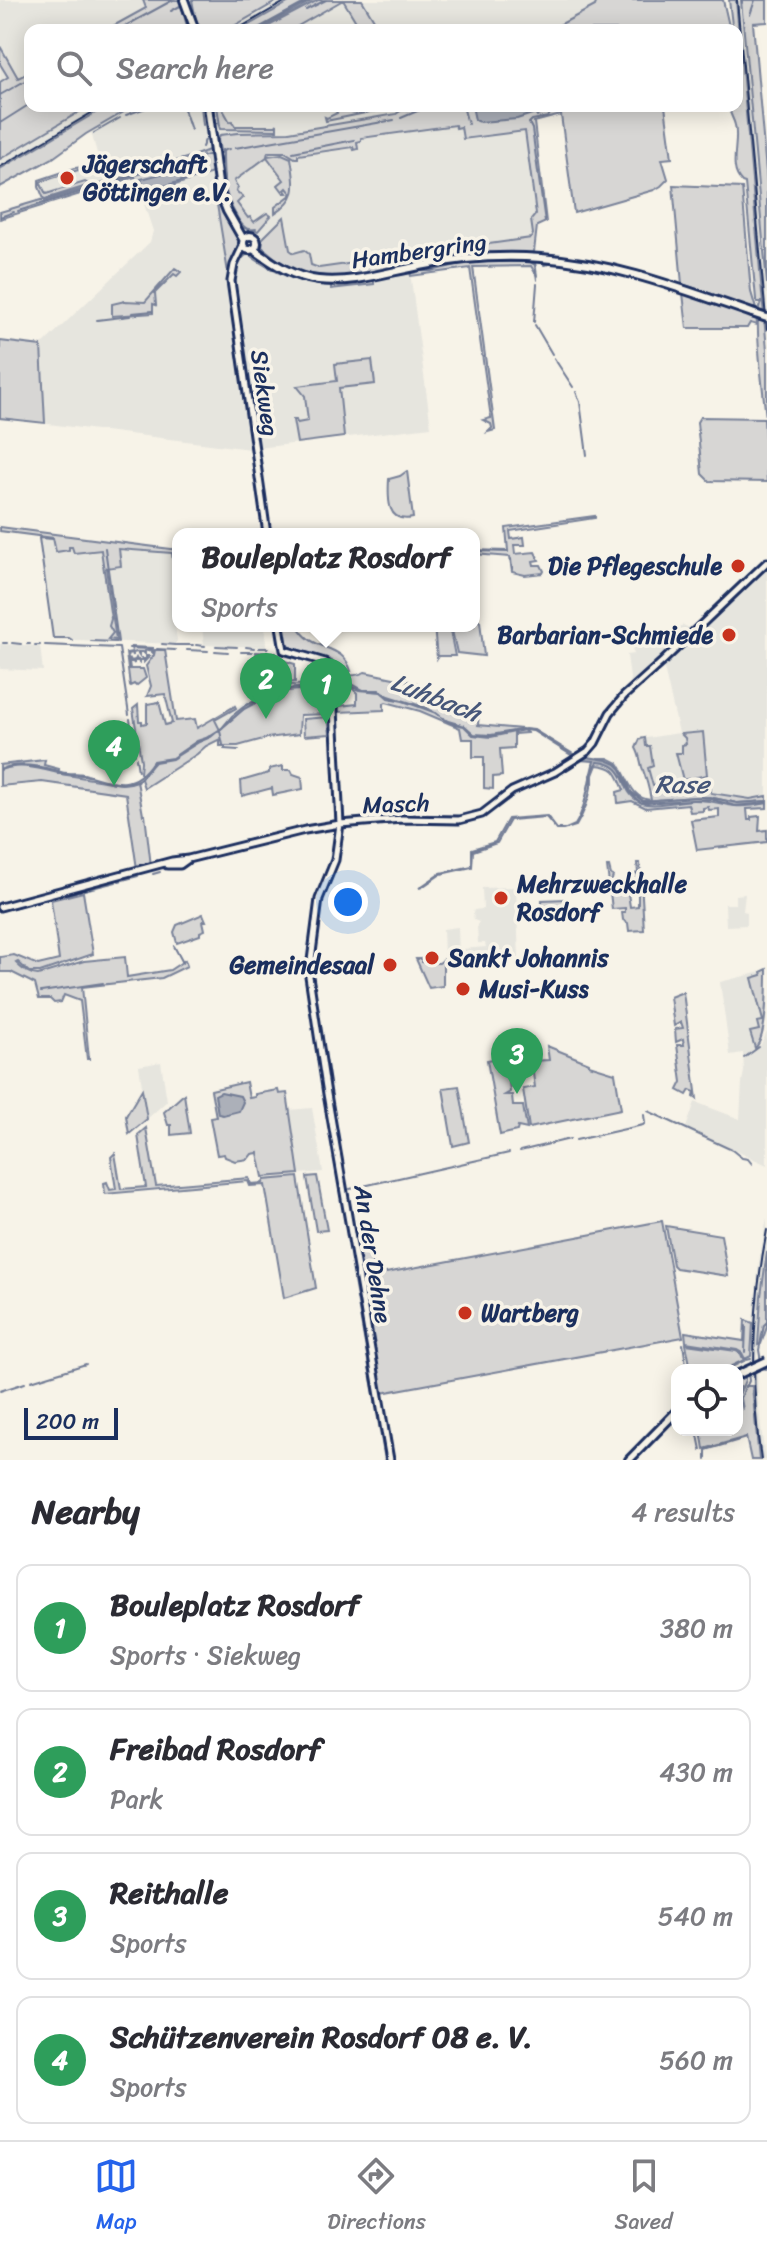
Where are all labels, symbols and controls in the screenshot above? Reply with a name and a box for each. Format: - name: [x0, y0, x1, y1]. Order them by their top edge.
- search box: [24, 24, 743, 112]
- text: Search here: [116, 41, 274, 95]
- icon: search: [52, 46, 96, 90]
- place label: Jägerschaft Göttingen e.V.: [81, 143, 231, 213]
- marker: Jägerschaft Göttingen e.V.: [58, 169, 76, 187]
- street label: Hambergring: [349, 221, 489, 281]
- street label: Siekweg: [238, 347, 292, 439]
- popup: [172, 528, 480, 632]
- text: Bouleplatz Rosdorf: [201, 530, 451, 584]
- place label: Die Pflegeschule: [548, 545, 722, 587]
- marker: Die Pflegeschule: [729, 557, 747, 575]
- text: Sports: [201, 584, 278, 630]
- place label: Barbarian-Schmiede: [497, 614, 713, 656]
- marker: Barbarian-Schmiede: [720, 626, 738, 644]
- pin: 2: [240, 653, 292, 719]
- pin: 1: [300, 658, 352, 724]
- water label: Luhbach: [384, 659, 490, 736]
- pin: 4: [88, 720, 140, 786]
- water label: Rase: [655, 761, 712, 807]
- street label: Masch: [362, 782, 430, 826]
- place label: Mehrzweckhalle Rosdorf: [516, 863, 688, 933]
- your location: [328, 882, 368, 922]
- marker: Mehrzweckhalle Rosdorf: [492, 889, 510, 907]
- place label: Sankt Johannis: [447, 937, 609, 979]
- place label: Gemeindesaal: [229, 944, 375, 986]
- marker: Sankt Johannis: [423, 949, 441, 967]
- marker: Gemeindesaal: [381, 956, 399, 974]
- place label: Musi-Kuss: [478, 968, 590, 1010]
- marker: Musi-Kuss: [454, 980, 472, 998]
- pin: 3: [491, 1028, 543, 1094]
- street label: An der Dehne: [341, 1181, 405, 1327]
- place label: Wartberg: [481, 1292, 579, 1334]
- marker: Wartberg: [456, 1304, 474, 1322]
- map controls: [671, 1364, 743, 1436]
- button: locate: [671, 1364, 743, 1436]
- text: 200 m: [36, 1402, 99, 1441]
- scale bar: [24, 1404, 118, 1440]
- text: Nearby: [32, 1482, 140, 1542]
- text: 4 results: [631, 1489, 735, 1535]
- text: Bouleplatz Rosdorf: [110, 1578, 360, 1632]
- text: 1: [54, 1605, 66, 1651]
- text: 380 m: [660, 1605, 733, 1651]
- text: Sports · Siekweg: [110, 1632, 301, 1678]
- text: Freibad Rosdorf: [110, 1722, 321, 1776]
- text: 2: [52, 1749, 68, 1795]
- text: 430 m: [659, 1749, 733, 1795]
- text: Park: [110, 1776, 163, 1822]
- text: Reithalle: [110, 1866, 228, 1920]
- text: 3: [53, 1893, 67, 1939]
- text: 540 m: [658, 1893, 733, 1939]
- text: Sports: [110, 1920, 186, 1966]
- text: Schützenverein Rosdorf 08 e. V.: [110, 2010, 532, 2064]
- text: 4: [52, 2037, 68, 2083]
- text: 560 m: [659, 2037, 733, 2083]
- text: Sports: [110, 2064, 186, 2110]
- tab: Map: [94, 2154, 138, 2241]
- tab: Directions: [327, 2154, 426, 2241]
- tab: Saved: [615, 2154, 673, 2241]

